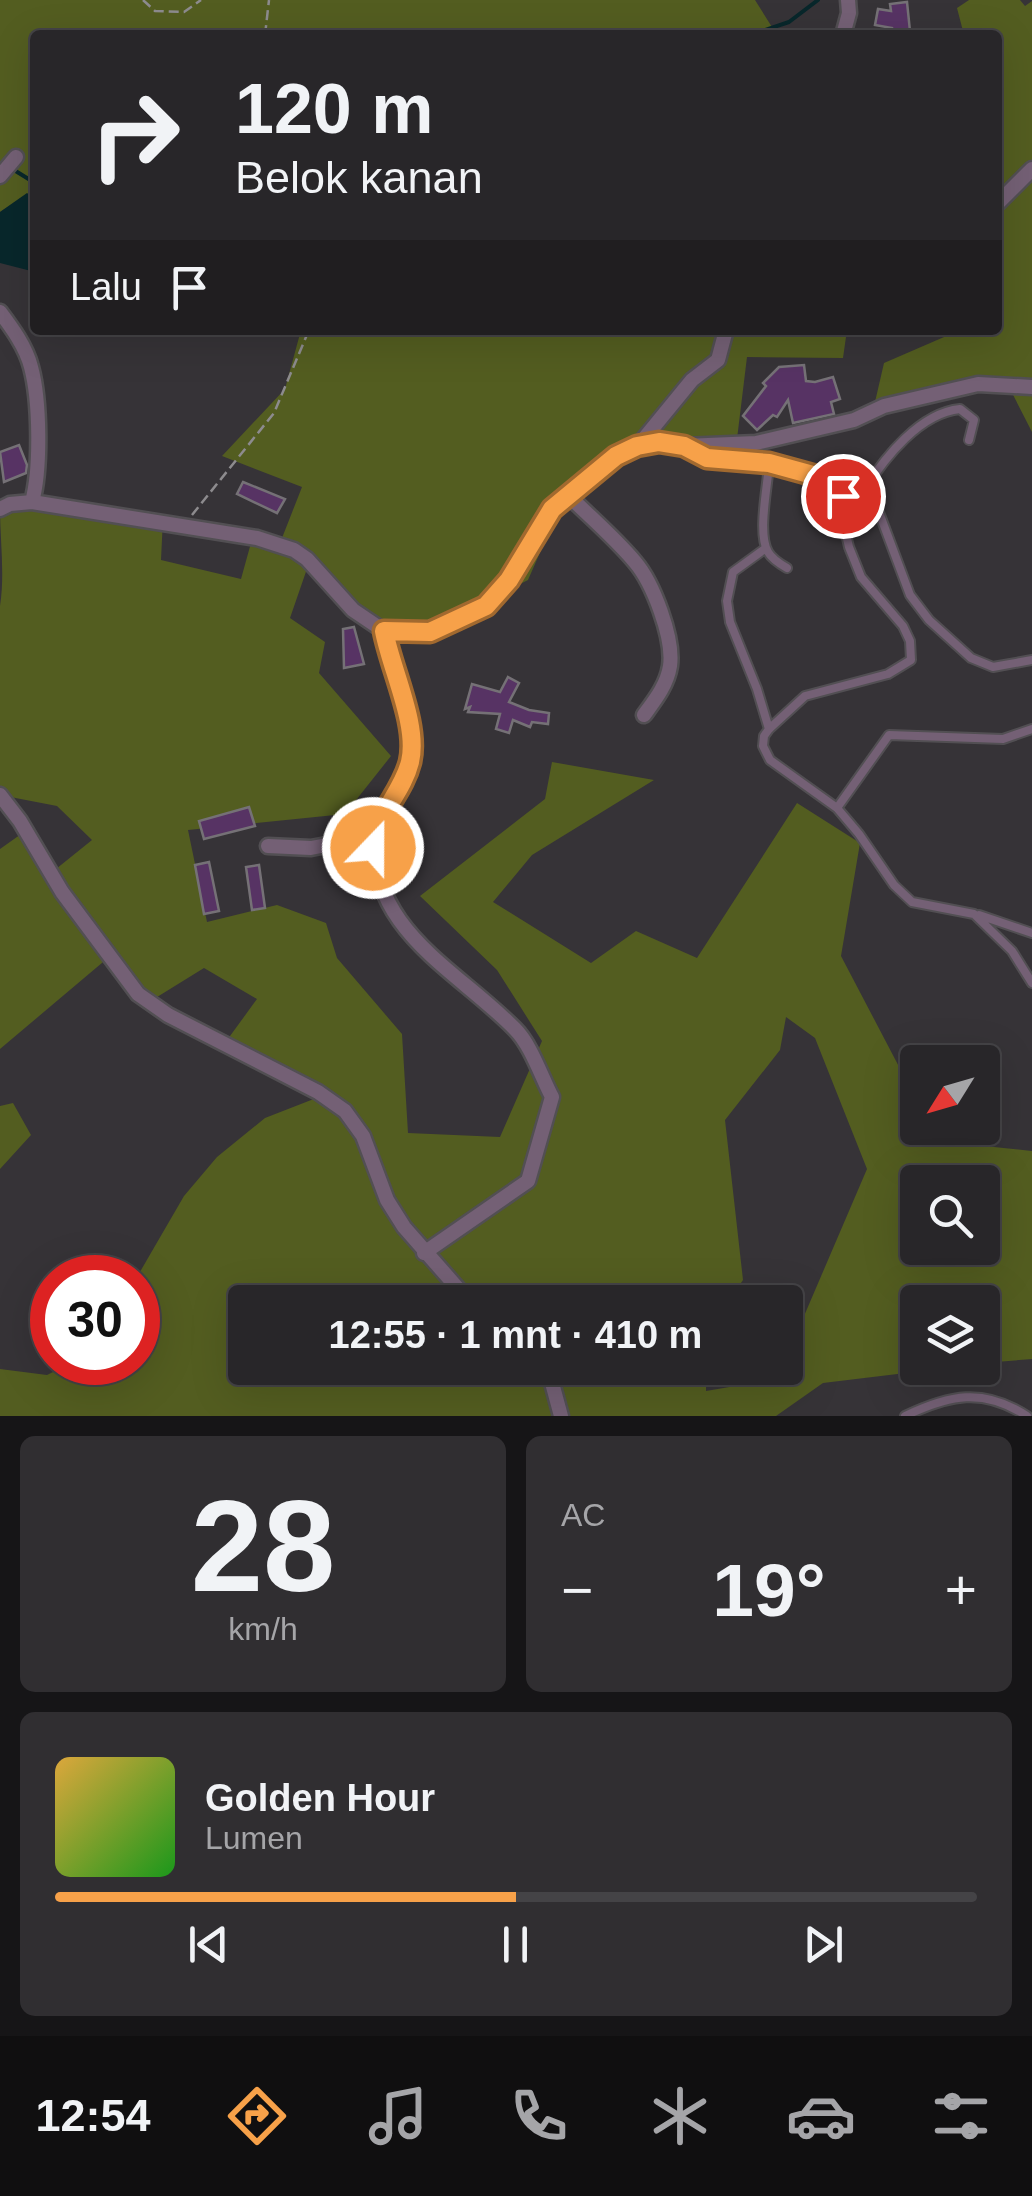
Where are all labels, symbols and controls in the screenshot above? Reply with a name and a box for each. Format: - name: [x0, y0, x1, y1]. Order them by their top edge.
- icon: right: [70, 70, 200, 200]
- text: 120 m: [235, 70, 433, 148]
- text: Belok kanan: [235, 152, 483, 203]
- icon: arrive: [162, 260, 217, 315]
- text: Lalu: [70, 266, 142, 308]
- pin: [801, 454, 886, 539]
- icon: arrive: [816, 469, 871, 524]
- position arrow: [321, 796, 425, 900]
- north arrow: [900, 1045, 1000, 1145]
- map controls: [900, 1045, 1000, 1385]
- button: search: [900, 1165, 1000, 1265]
- speed limit sign: 30: [30, 1255, 160, 1385]
- button: layers: [900, 1285, 1000, 1385]
- text: 12:55 · 1 mnt · 410 m: [329, 1314, 702, 1356]
- text: 28: [191, 1473, 335, 1619]
- text: AC: [561, 1497, 605, 1533]
- text: 19°: [712, 1548, 826, 1632]
- text: −: [561, 1559, 593, 1621]
- text: +: [945, 1559, 977, 1621]
- text: km/h: [228, 1611, 298, 1647]
- text: Golden Hour: [205, 1777, 435, 1819]
- text: Lumen: [205, 1820, 303, 1856]
- icon: previous: [181, 1917, 236, 1972]
- icon: pause: [488, 1917, 543, 1972]
- icon: next: [796, 1917, 851, 1972]
- icon: directions: [222, 2081, 292, 2151]
- icon: music: [363, 2081, 433, 2151]
- icon: phone: [504, 2081, 574, 2151]
- icon: climate: [645, 2081, 715, 2151]
- icon: car: [786, 2081, 856, 2151]
- icon: filters: [926, 2081, 996, 2151]
- text: 12:54: [35, 2090, 151, 2141]

